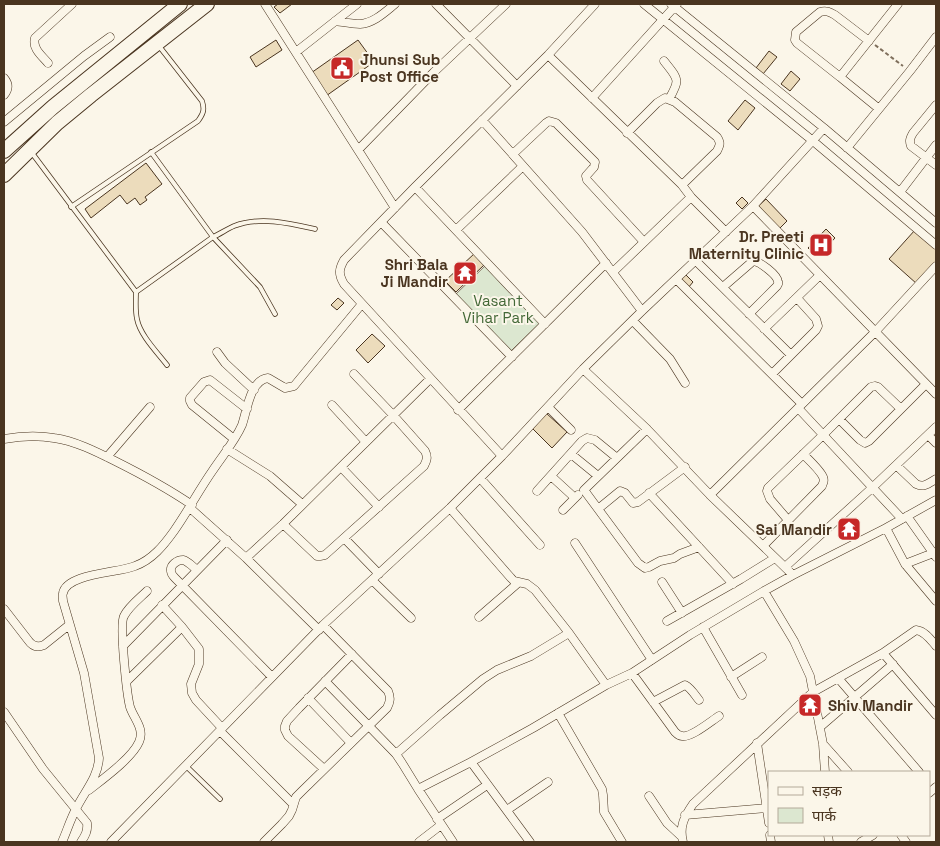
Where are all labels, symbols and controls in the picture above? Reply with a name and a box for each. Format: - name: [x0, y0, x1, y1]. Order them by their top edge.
- place label: Jhunsi Sub Post Office: [360, 50, 440, 86]
- public building icon: Jhunsi Sub Post Office: [329, 55, 355, 81]
- place label: Dr. Preeti Maternity Clinic: [689, 227, 804, 263]
- hospital icon: Dr. Preeti Maternity Clinic: [808, 232, 834, 258]
- place label: Shri Bala Ji Mandir: [380, 255, 448, 291]
- temple icon: Shri Bala Ji Mandir: [452, 260, 478, 286]
- park label: Vasant Vihar Park: [462, 291, 534, 327]
- temple icon: Sai Mandir: [836, 516, 862, 542]
- place label: Sai Mandir: [756, 520, 832, 539]
- temple icon: Shiv Mandir: [797, 692, 823, 718]
- place label: Shiv Mandir: [828, 696, 913, 715]
- legend: [768, 771, 930, 836]
- text: सड़क: [812, 781, 842, 800]
- text: पार्क: [812, 806, 836, 825]

